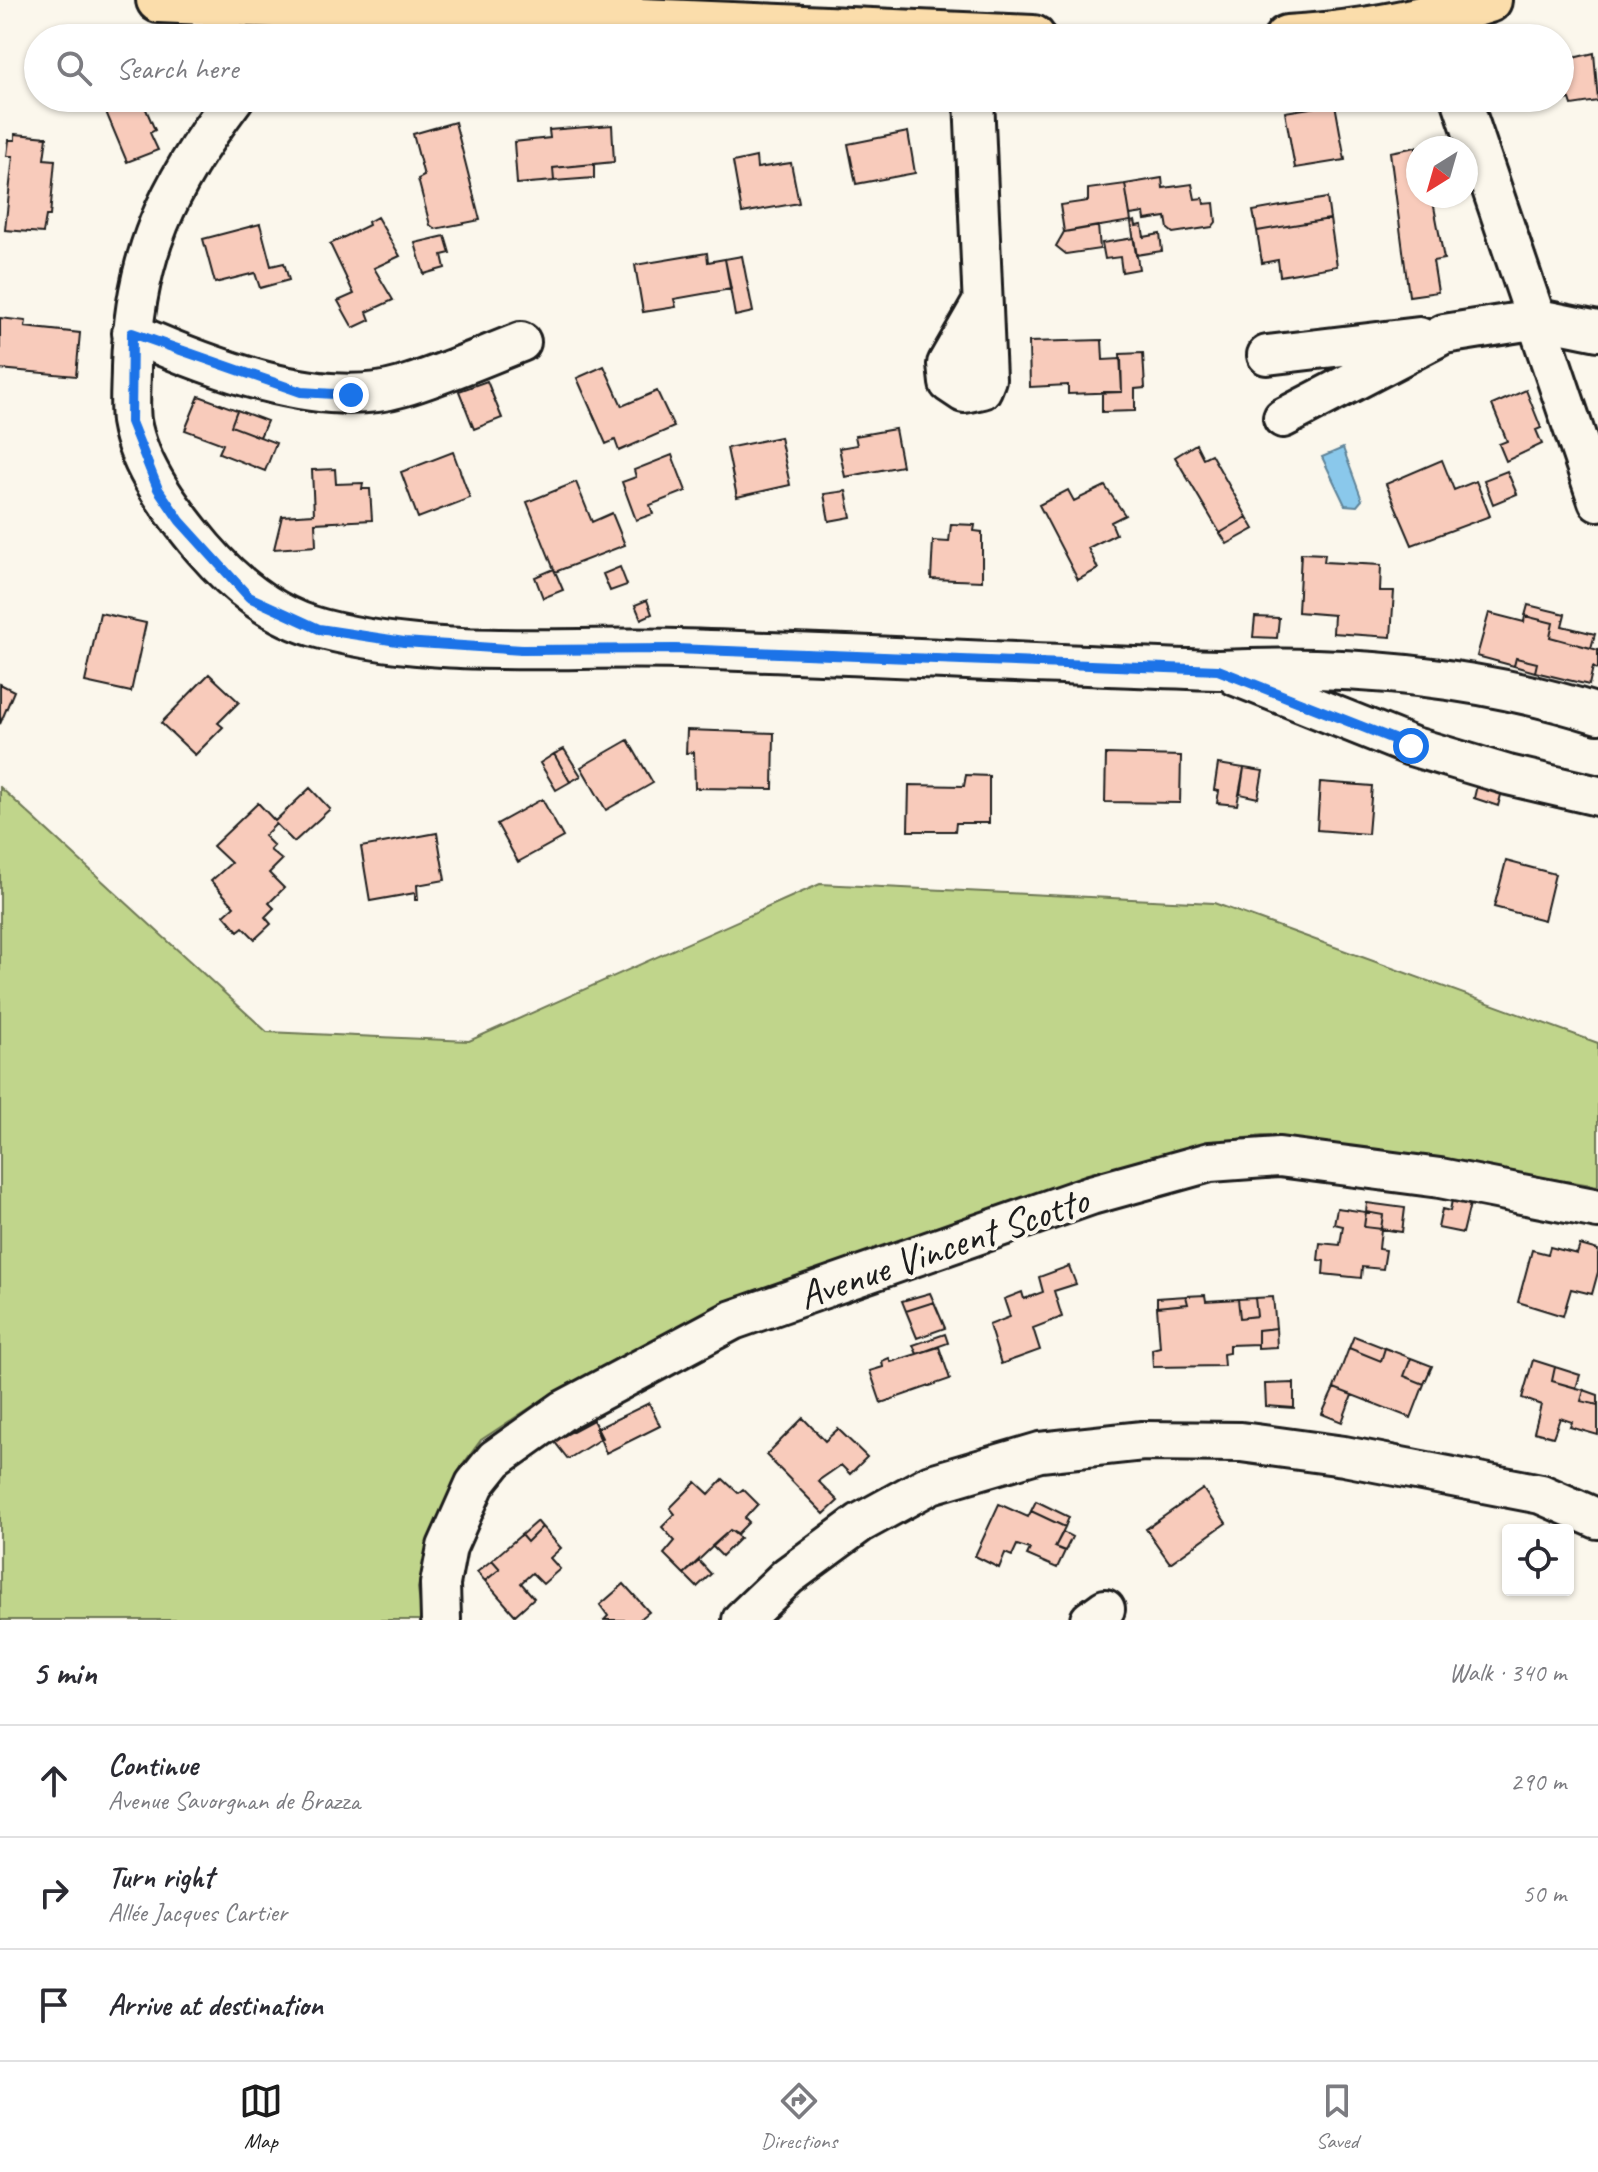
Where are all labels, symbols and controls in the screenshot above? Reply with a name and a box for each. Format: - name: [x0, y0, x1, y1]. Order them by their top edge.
- search box: [24, 24, 1574, 112]
- icon: search: [52, 46, 96, 90]
- text: Search here: [116, 49, 238, 87]
- north arrow: [1406, 136, 1478, 208]
- route end: [333, 377, 369, 413]
- route start: [1393, 728, 1429, 764]
- street label: Avenue Vincent Scotto: [792, 1174, 1096, 1321]
- map controls: [1502, 1524, 1574, 1596]
- button: locate: [1502, 1524, 1574, 1596]
- text: 5 min: [32, 1651, 97, 1694]
- text: Walk · 340 m: [1449, 1656, 1566, 1689]
- text: Continue: [108, 1746, 198, 1784]
- icon: ahead: [32, 1759, 76, 1803]
- text: 290 m: [1510, 1765, 1566, 1798]
- text: Avenue Savorgnan de Brazza: [108, 1784, 360, 1817]
- text: Turn right: [108, 1858, 213, 1896]
- icon: right: [32, 1871, 76, 1915]
- text: 50 m: [1522, 1877, 1566, 1910]
- text: Allée Jacques Cartier: [108, 1896, 287, 1929]
- icon: arrive: [32, 1983, 76, 2027]
- text: Arrive at destination: [108, 1986, 323, 2024]
- tab: Map: [239, 2079, 283, 2155]
- tab: Directions: [761, 2079, 837, 2155]
- tab: Saved: [1315, 2079, 1359, 2155]

